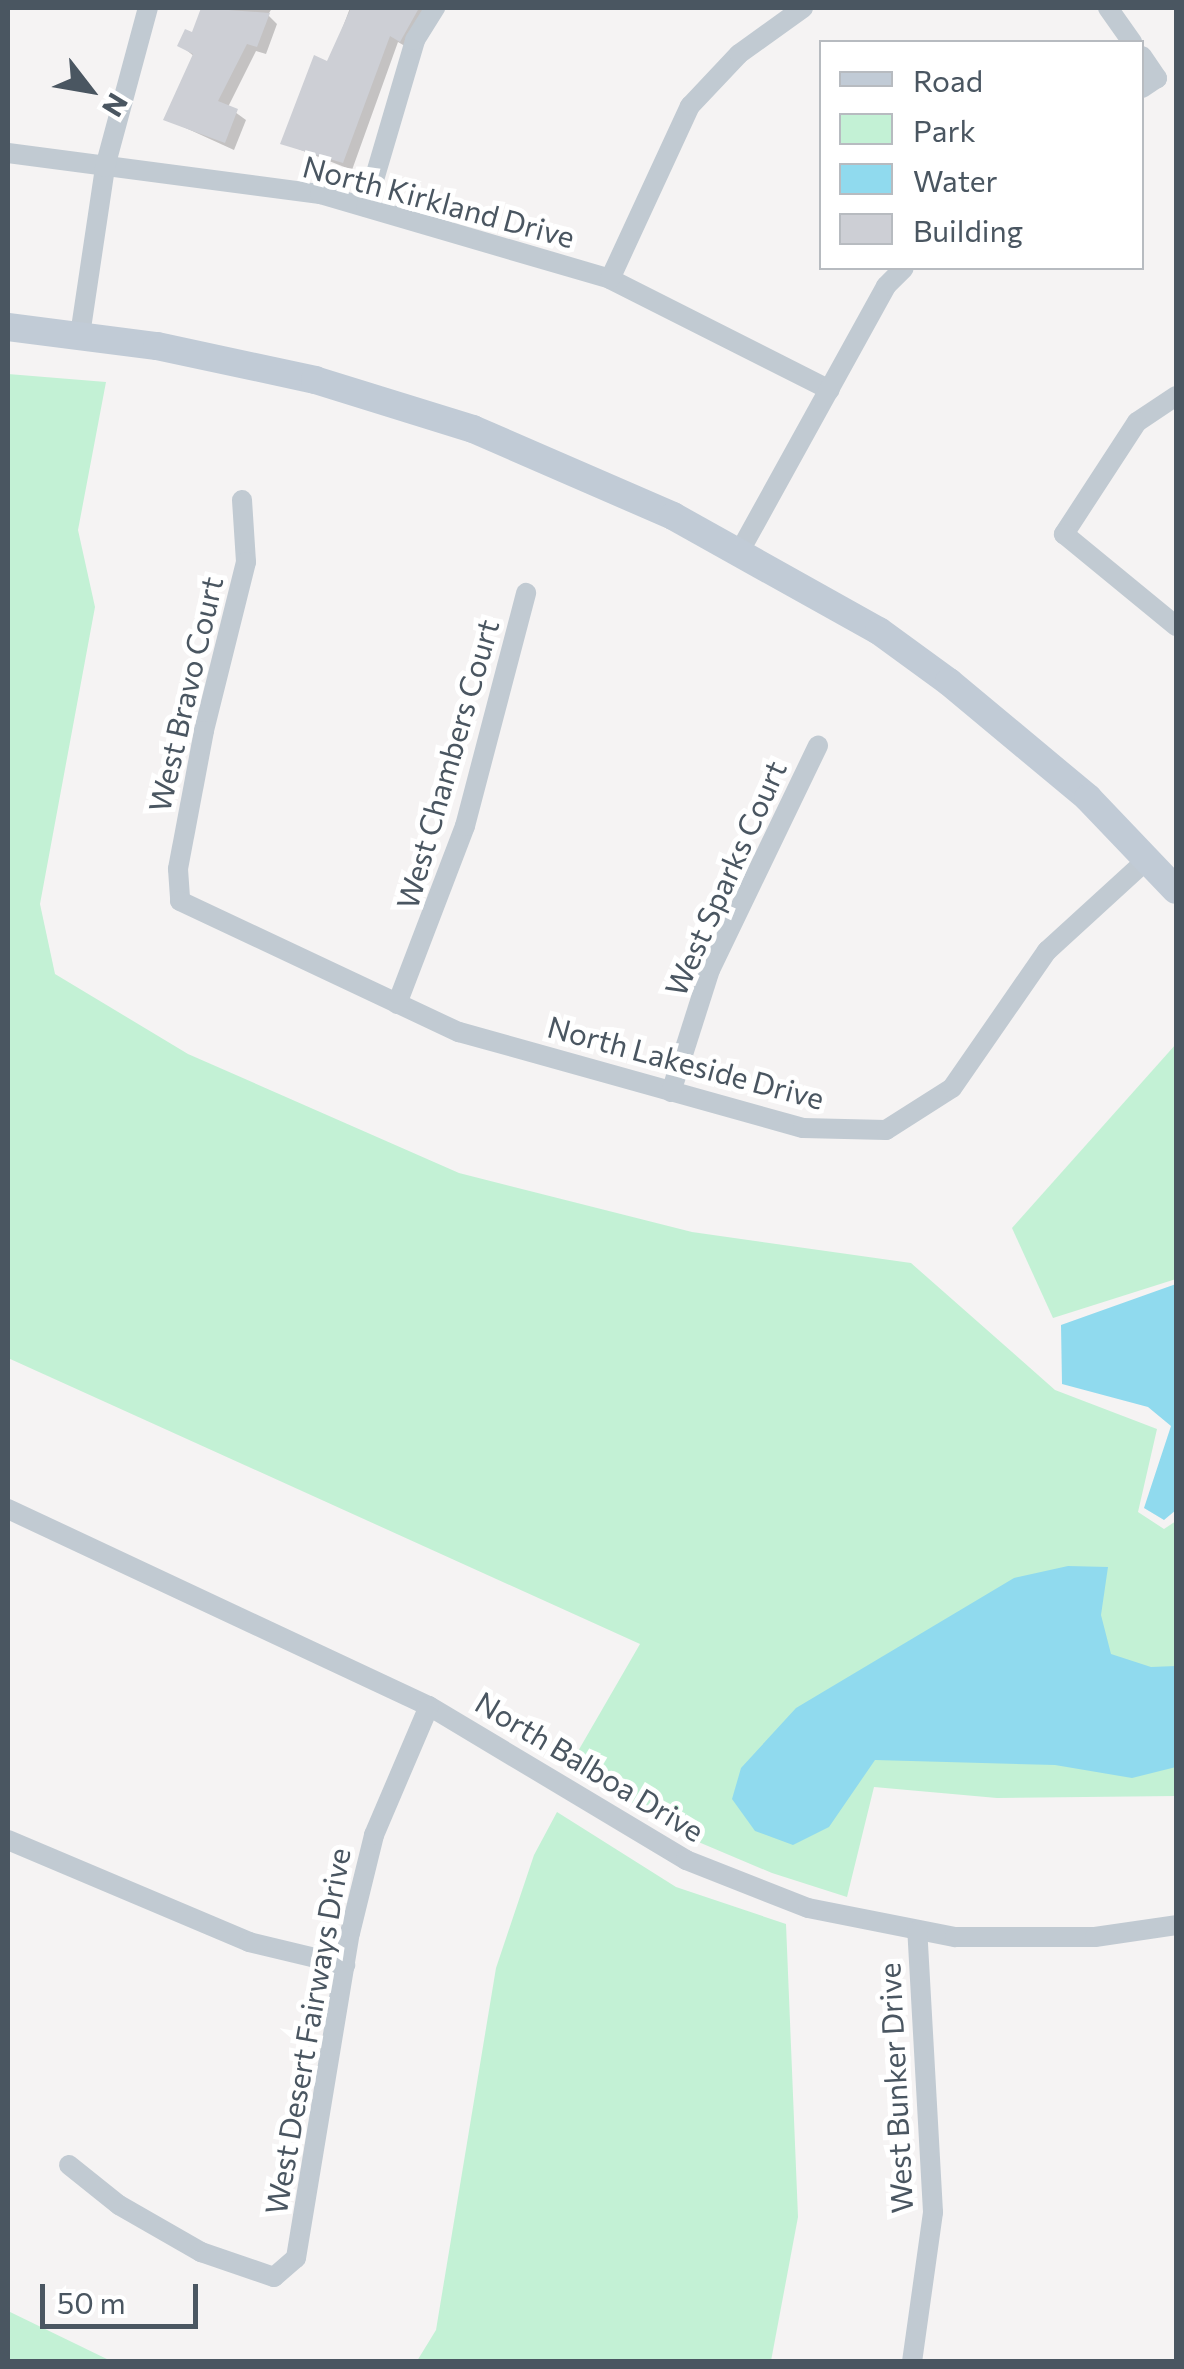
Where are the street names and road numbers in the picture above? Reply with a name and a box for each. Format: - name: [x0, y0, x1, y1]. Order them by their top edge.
- street label: North Kirkland Drive: [299, 147, 579, 255]
- street label: West Bravo Court: [140, 573, 230, 815]
- street label: West Chambers Court: [388, 615, 506, 913]
- street label: West Sparks Court: [657, 755, 793, 1001]
- street label: North Lakeside Drive: [544, 1008, 828, 1116]
- street label: North Balboa Drive: [469, 1684, 711, 1848]
- street label: West Desert Fairways Drive: [257, 1845, 357, 2217]
- street label: West Bunker Drive: [870, 1962, 920, 2214]

